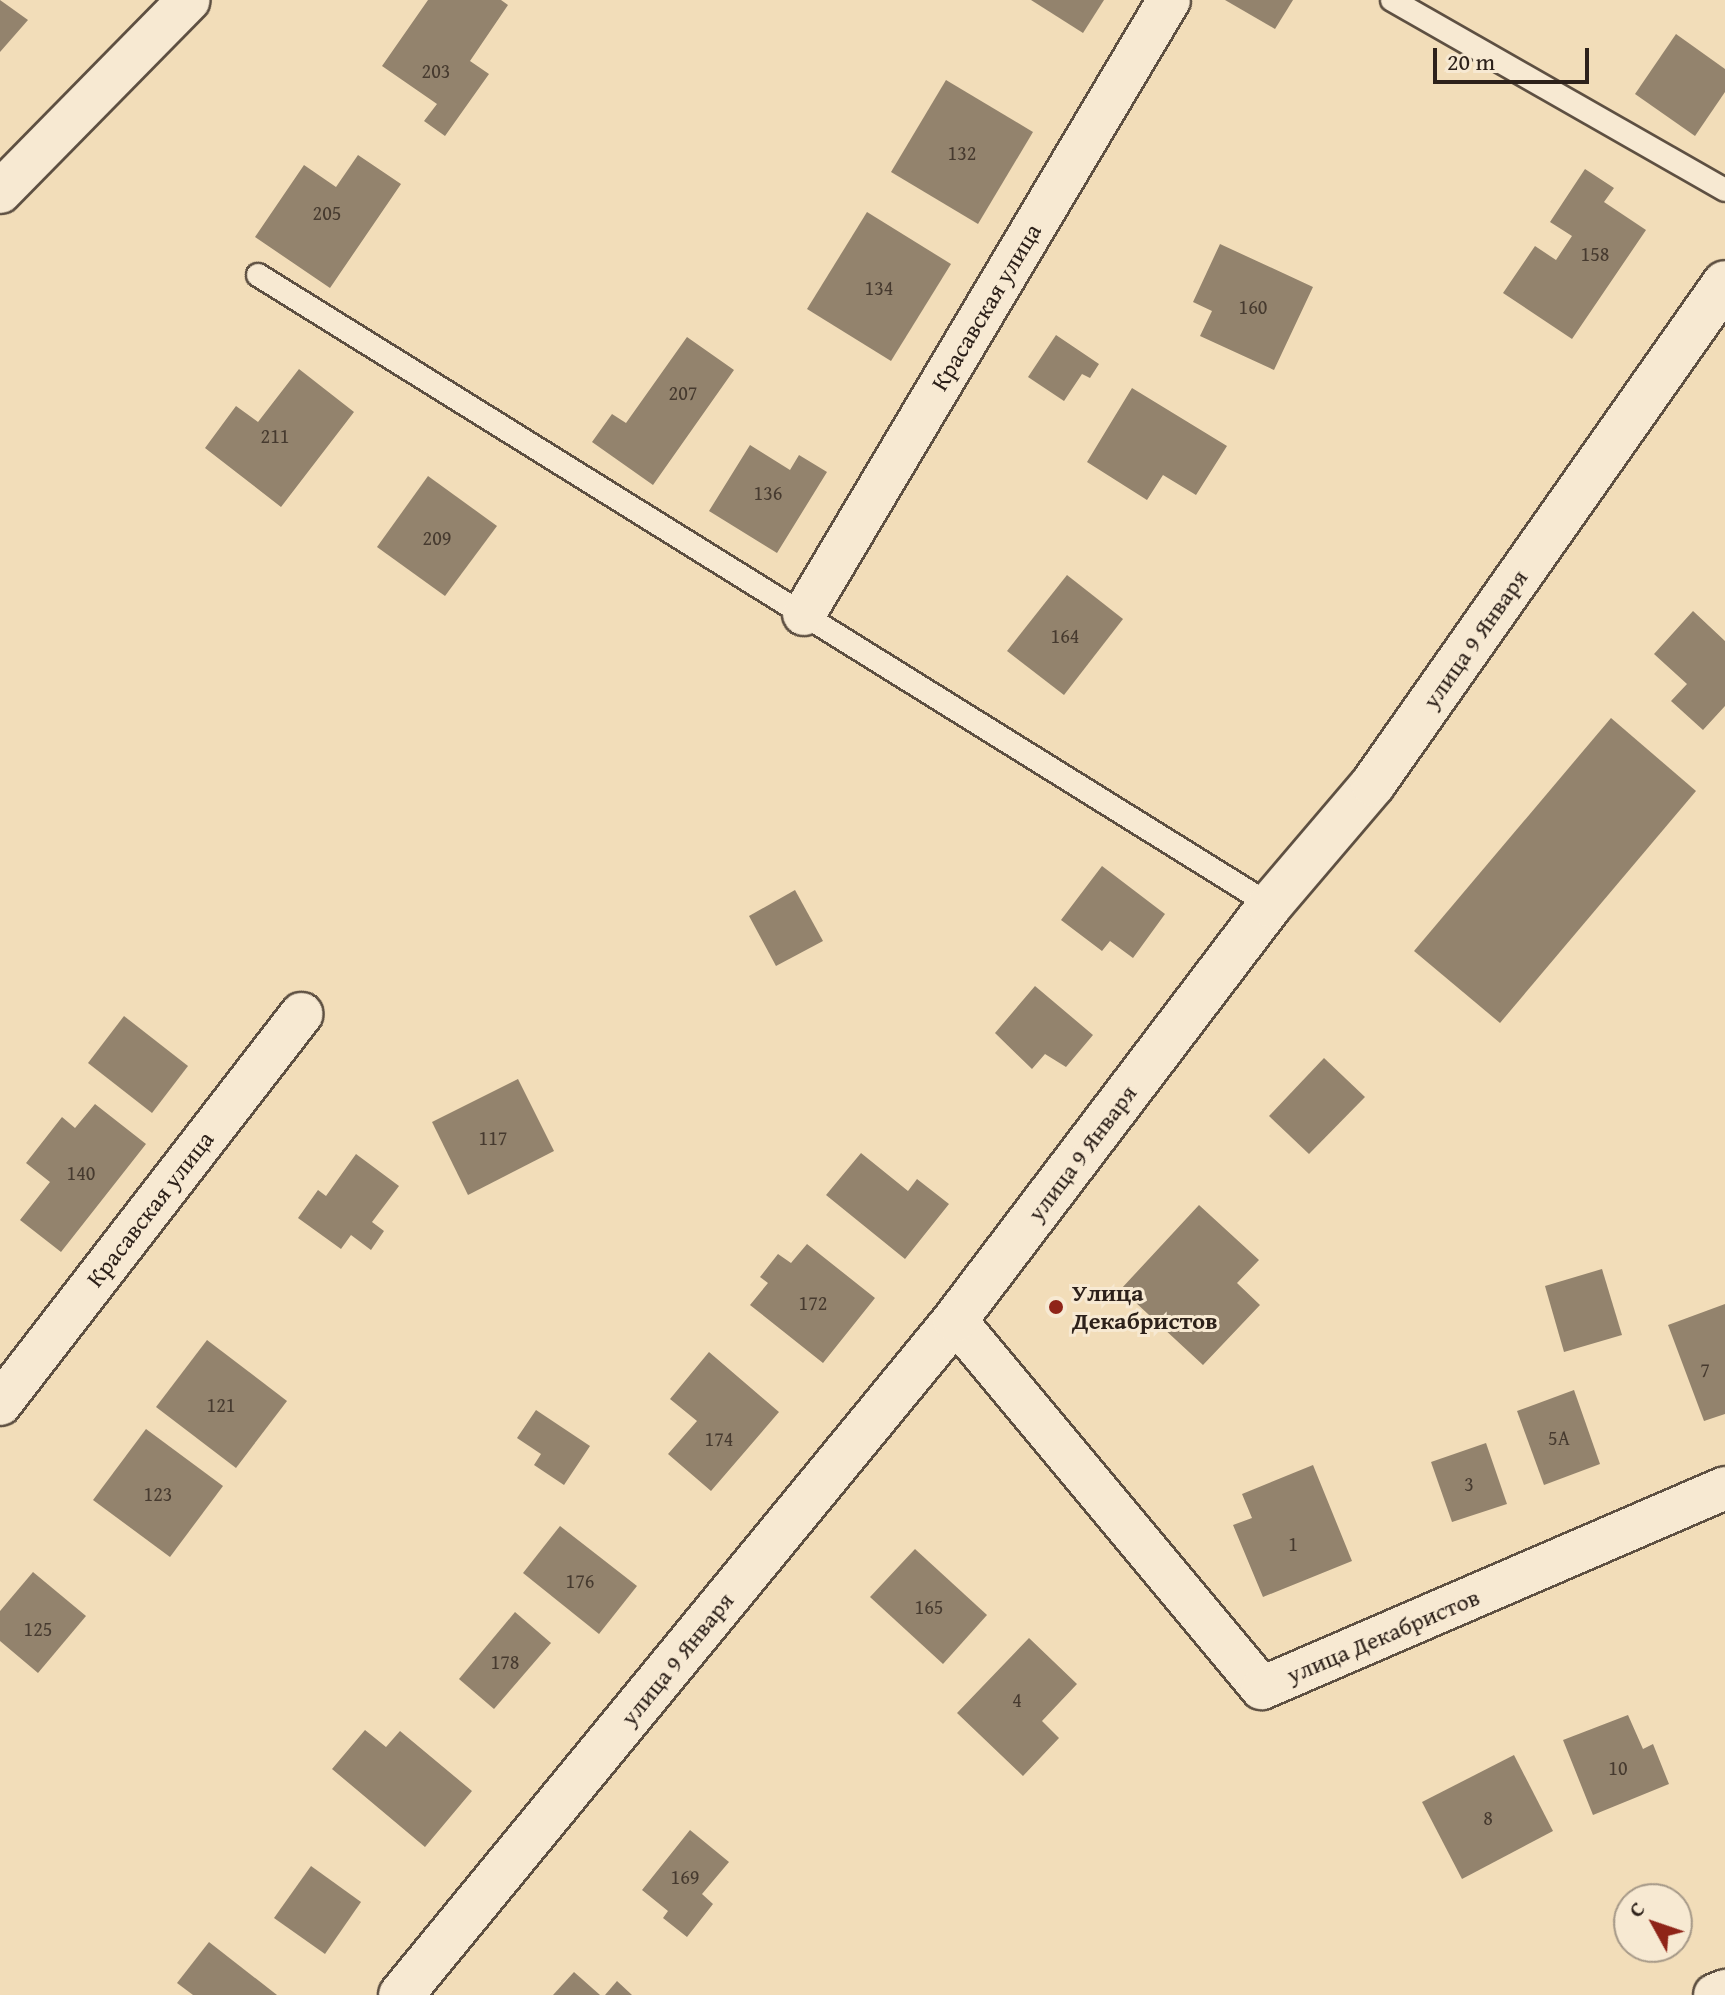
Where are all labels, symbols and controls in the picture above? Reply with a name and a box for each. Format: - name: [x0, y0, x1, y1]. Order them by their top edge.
- scale bar: [1437, 32, 1593, 82]
- text: 20 m: [1447, 44, 1495, 79]
- house number: 203: [422, 58, 450, 82]
- house number: 132: [948, 140, 976, 164]
- house number: 205: [313, 200, 341, 224]
- street label: Красавская улица: [925, 218, 1047, 396]
- house number: 158: [1581, 241, 1609, 265]
- house number: 134: [865, 275, 893, 299]
- house number: 160: [1239, 294, 1267, 318]
- house number: 207: [669, 380, 697, 404]
- house number: 211: [261, 423, 289, 447]
- house number: 136: [754, 480, 782, 504]
- house number: 209: [423, 525, 451, 549]
- street label: улица 9 Января: [1416, 564, 1534, 714]
- house number: 164: [1051, 623, 1079, 647]
- street label: улица 9 Января: [1021, 1079, 1143, 1227]
- street label: Красавская улица: [80, 1125, 220, 1293]
- house number: 117: [479, 1125, 507, 1149]
- house number: 140: [67, 1160, 95, 1184]
- place label: Улица Декабристов: [1072, 1279, 1218, 1335]
- house number: 172: [799, 1290, 827, 1314]
- marker: Улица Декабристов: [1047, 1298, 1065, 1316]
- house number: 7: [1700, 1357, 1710, 1381]
- house number: 121: [207, 1392, 235, 1416]
- house number: 5А: [1548, 1425, 1570, 1449]
- house number: 174: [705, 1426, 733, 1450]
- house number: 3: [1464, 1471, 1474, 1495]
- house number: 123: [144, 1481, 172, 1505]
- house number: 1: [1288, 1531, 1298, 1555]
- house number: 176: [566, 1568, 594, 1592]
- street label: улица Декабристов: [1282, 1582, 1484, 1690]
- street label: улица 9 Января: [614, 1587, 740, 1731]
- house number: 165: [915, 1594, 943, 1618]
- house number: 125: [24, 1616, 52, 1640]
- house number: 178: [491, 1649, 519, 1673]
- house number: 4: [1012, 1687, 1022, 1711]
- house number: 10: [1608, 1755, 1628, 1779]
- house number: 8: [1483, 1805, 1493, 1829]
- house number: 169: [671, 1864, 699, 1888]
- north arrow: [1613, 1883, 1693, 1963]
- text: С: [1620, 1894, 1652, 1924]

